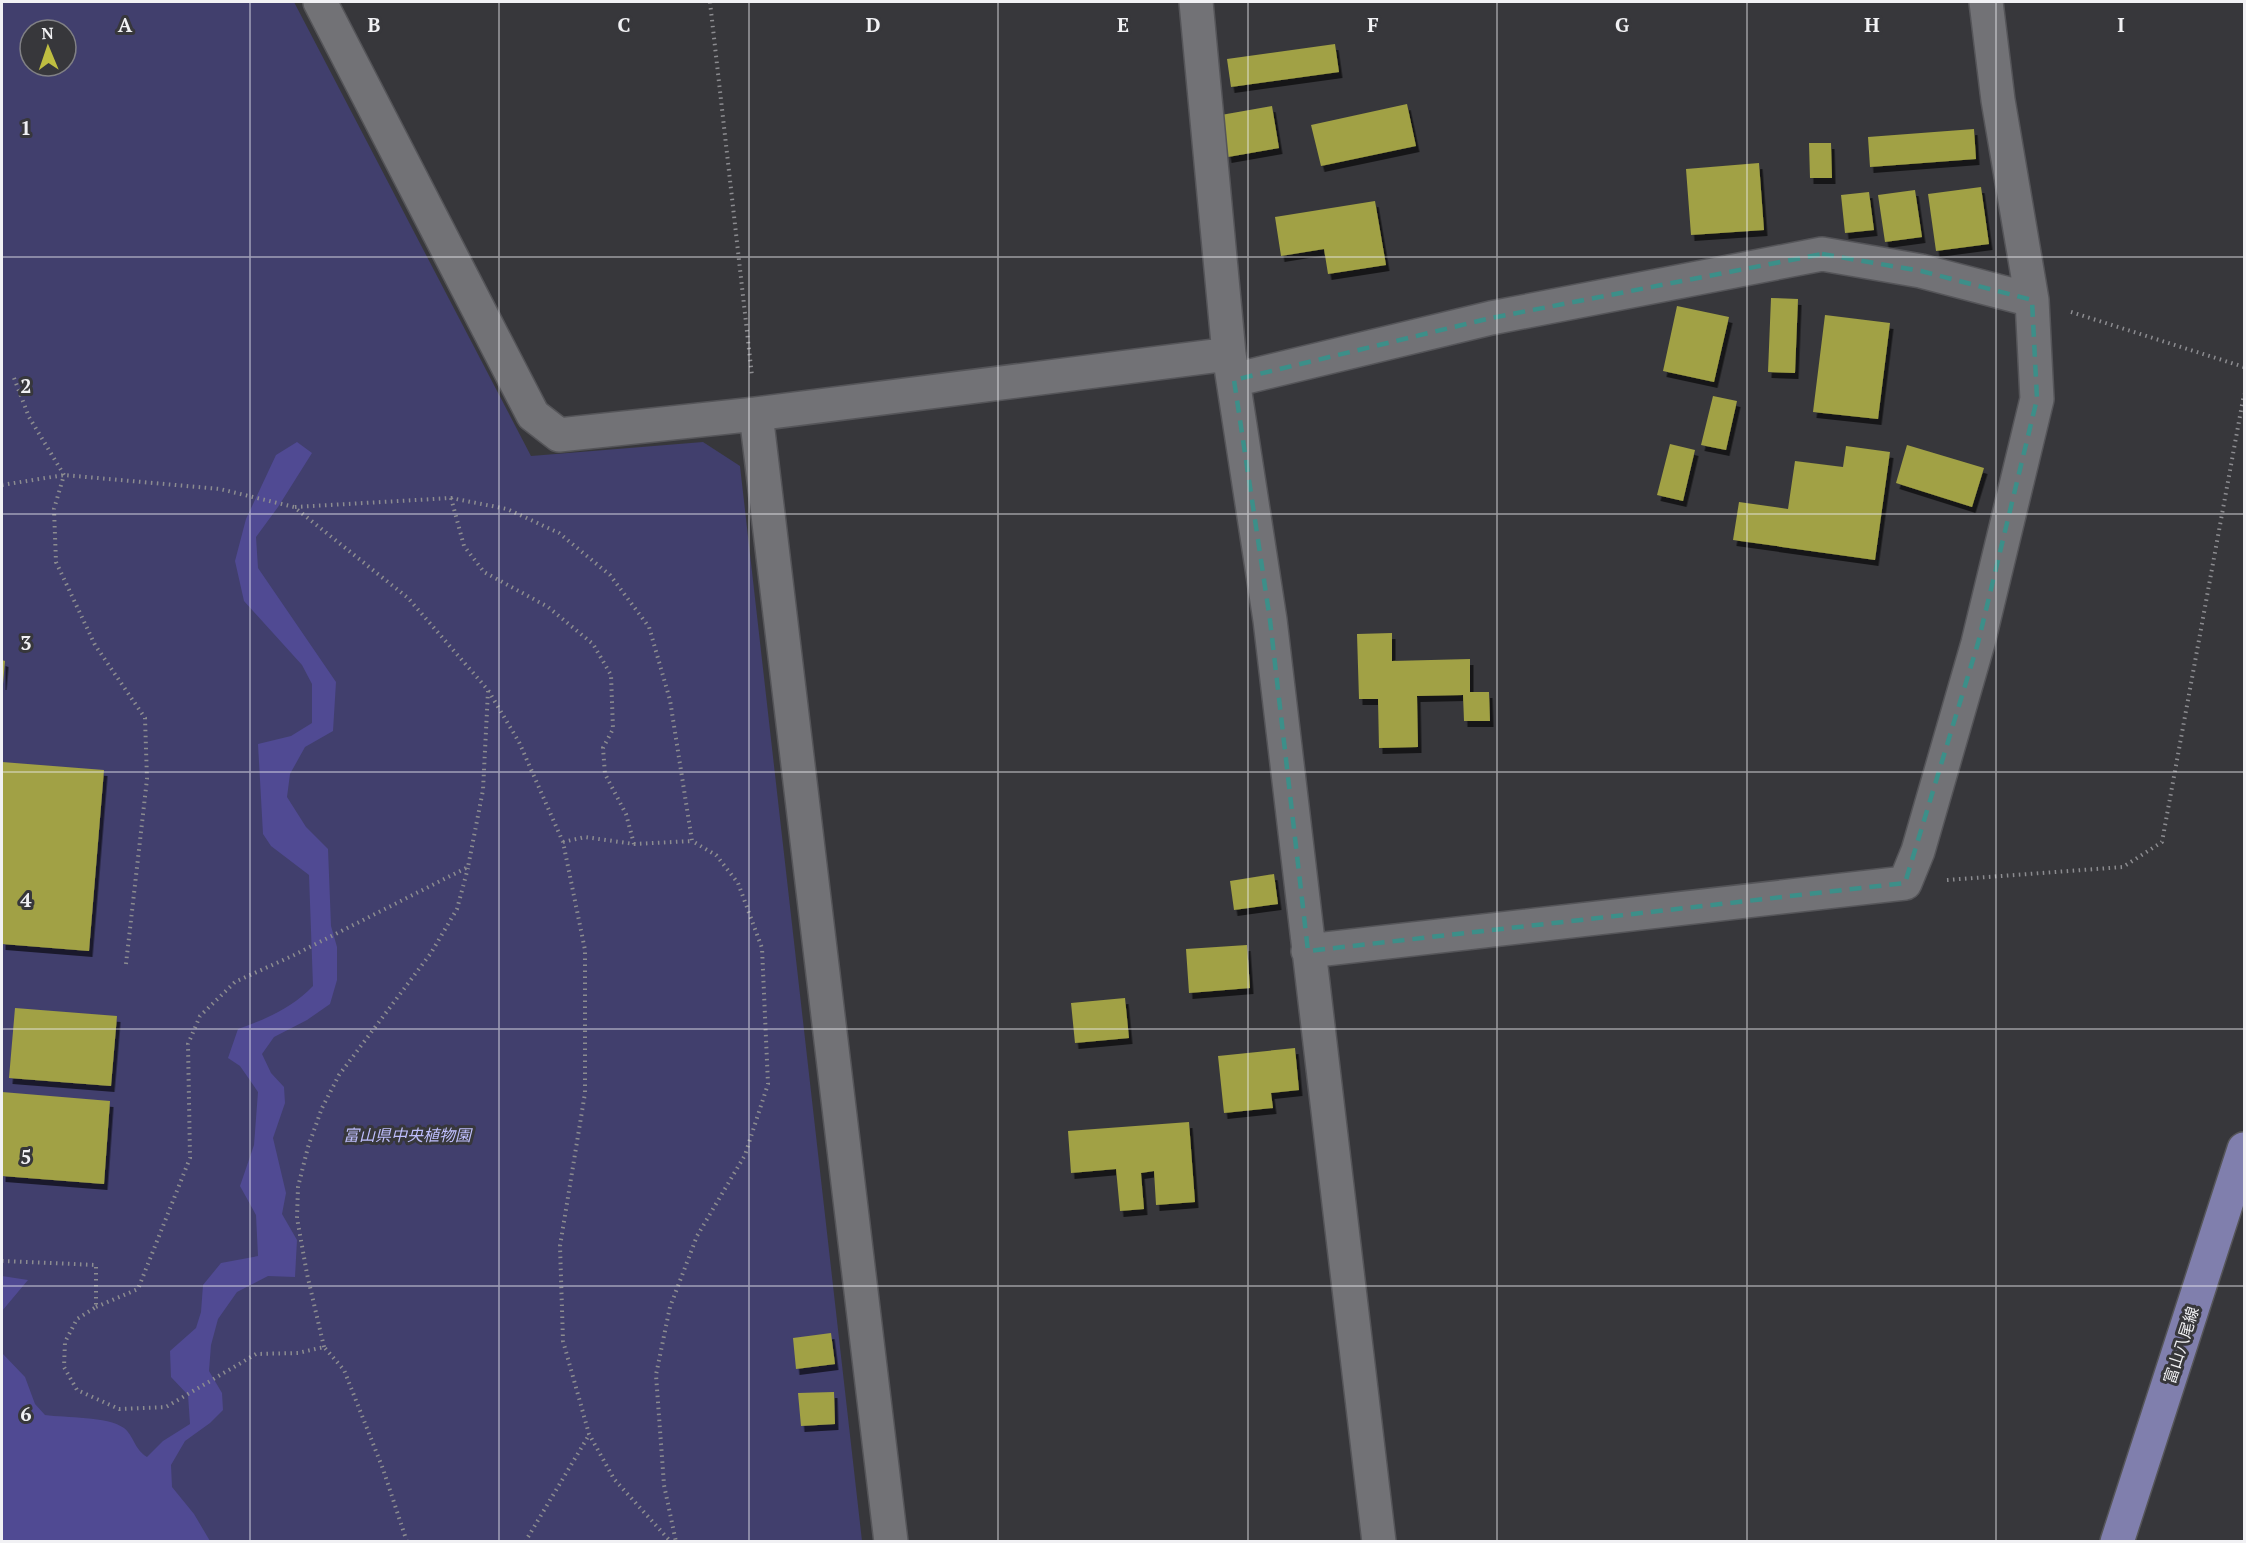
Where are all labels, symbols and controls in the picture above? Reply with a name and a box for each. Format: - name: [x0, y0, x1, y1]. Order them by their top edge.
- text: A: [118, 11, 133, 38]
- text: B: [368, 11, 381, 38]
- text: C: [617, 11, 631, 38]
- text: D: [866, 11, 880, 38]
- text: E: [1117, 11, 1129, 38]
- text: F: [1367, 11, 1379, 38]
- text: G: [1615, 11, 1629, 38]
- text: H: [1864, 11, 1880, 38]
- text: I: [2117, 11, 2125, 38]
- north arrow: [18, 18, 78, 78]
- text: N: [41, 22, 54, 44]
- text: 1: [20, 114, 32, 141]
- text: 2: [20, 372, 32, 399]
- text: 3: [20, 629, 32, 656]
- text: 4: [20, 886, 32, 913]
- park label: 富山県中央植物園: [343, 1124, 473, 1146]
- text: 5: [20, 1143, 32, 1170]
- street label: 富山八尾線: [2158, 1304, 2204, 1386]
- text: 6: [20, 1400, 32, 1427]

